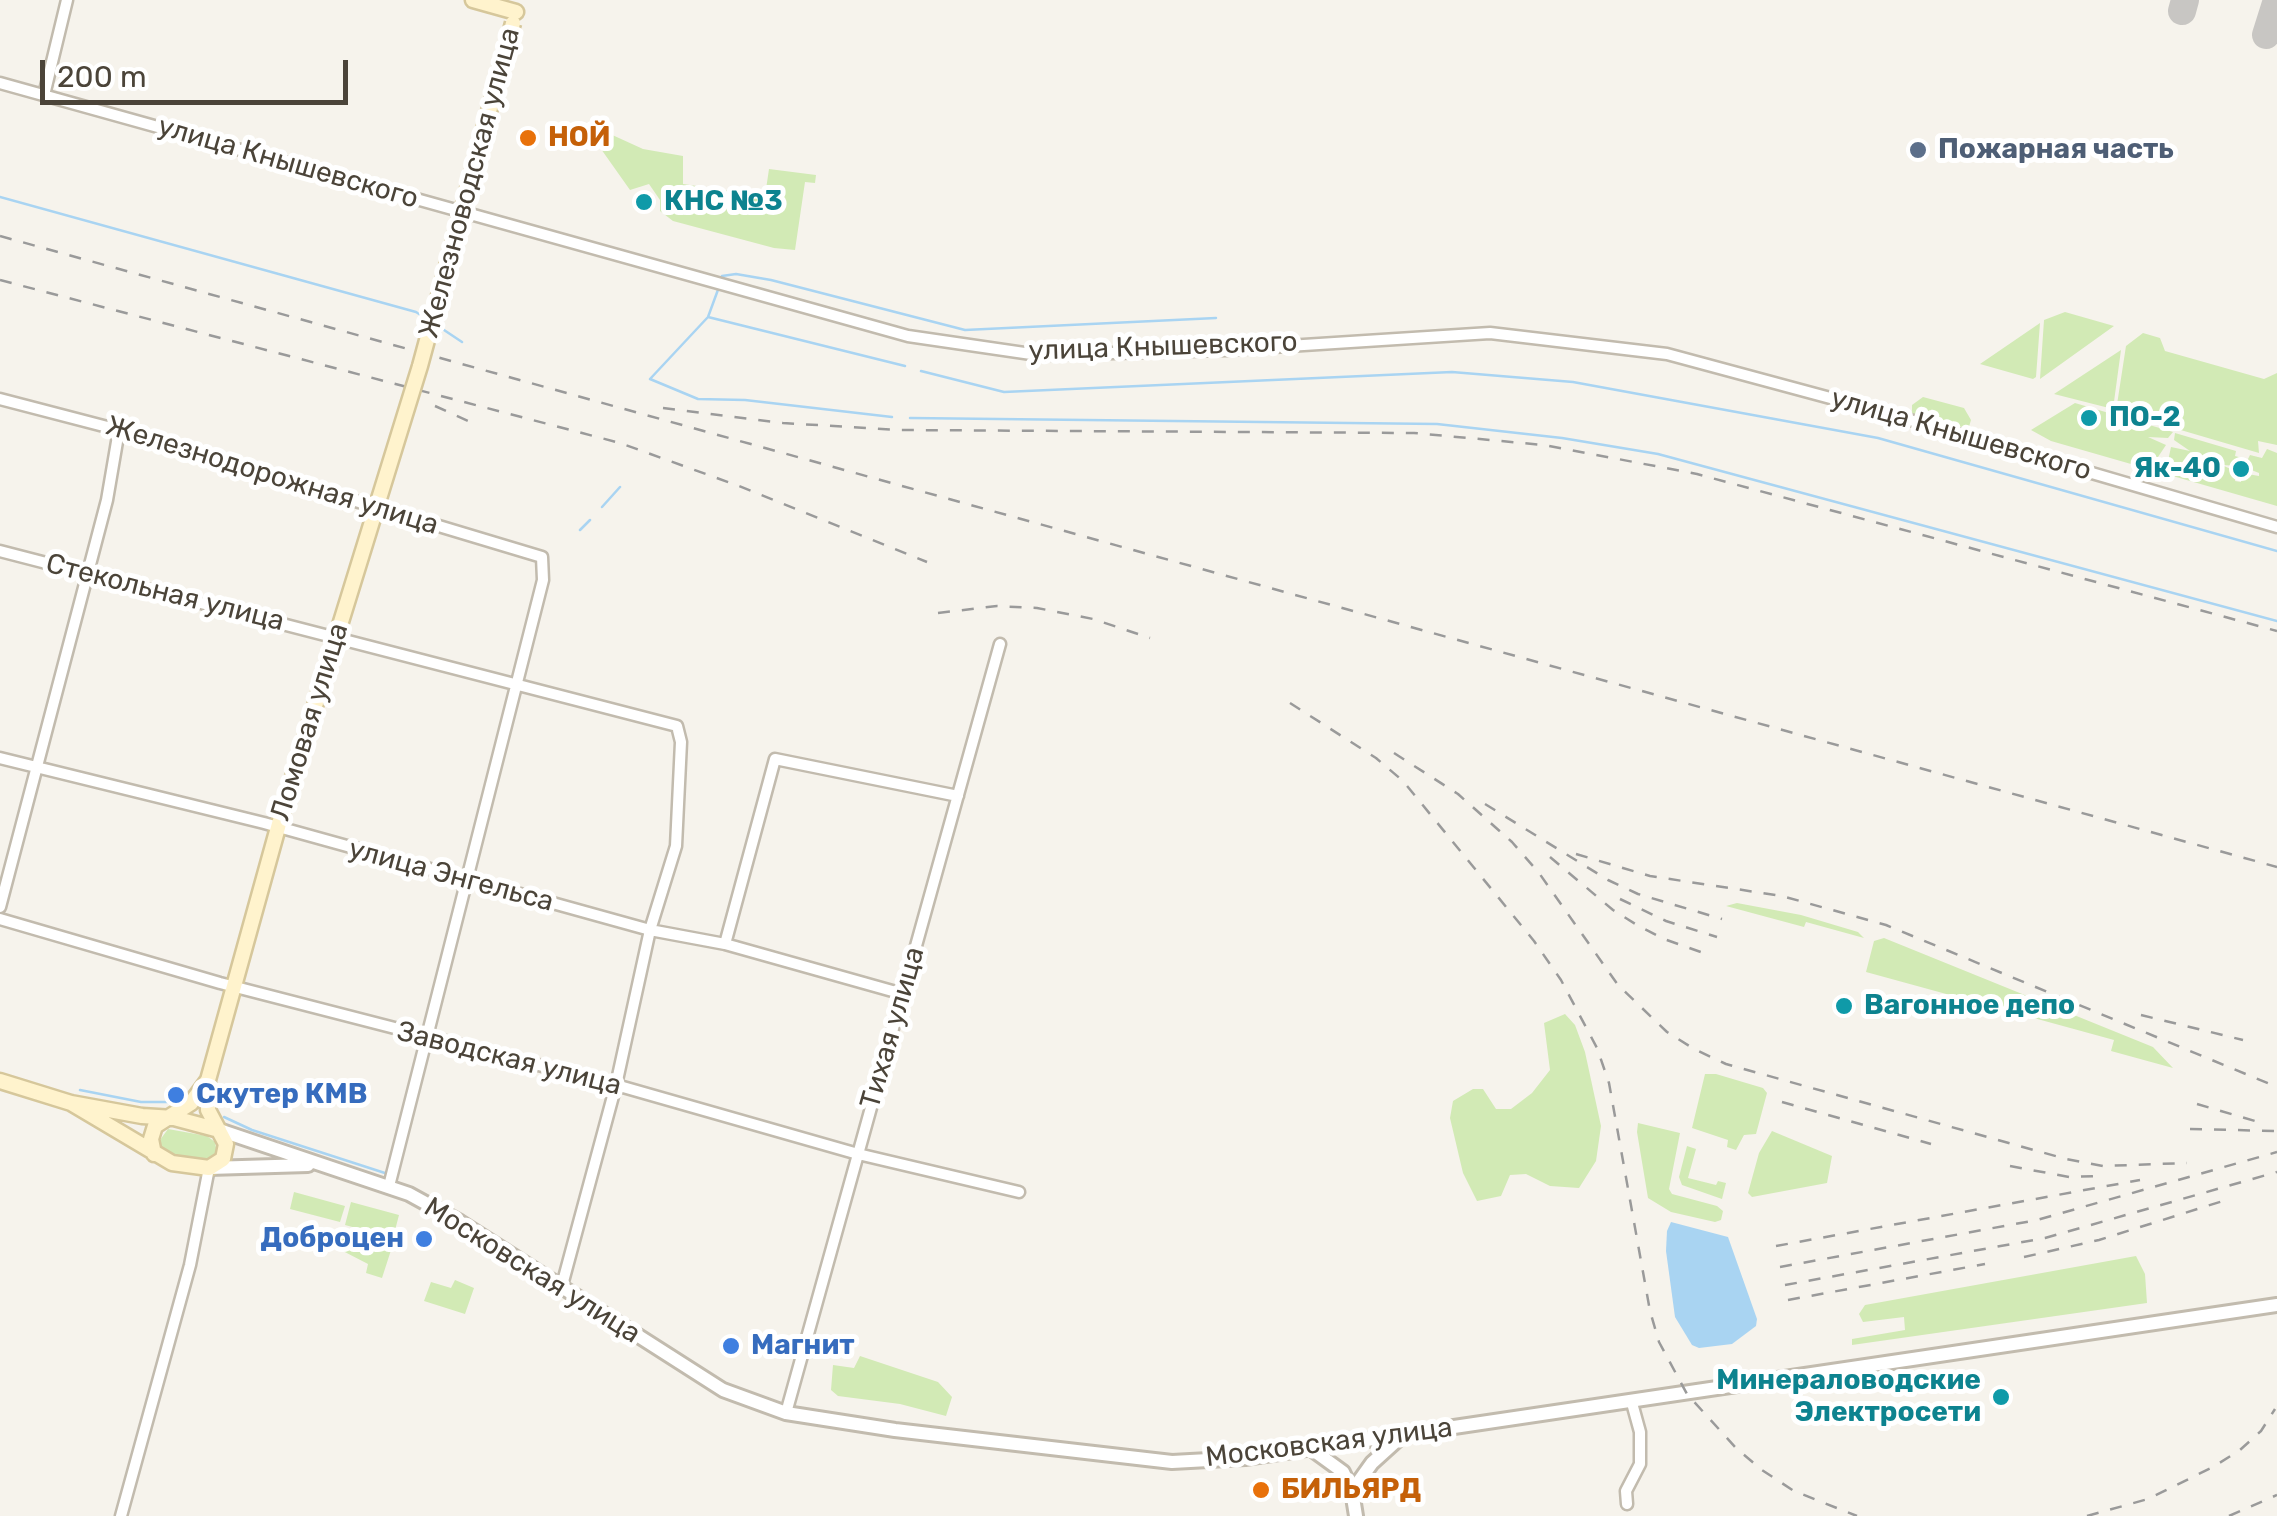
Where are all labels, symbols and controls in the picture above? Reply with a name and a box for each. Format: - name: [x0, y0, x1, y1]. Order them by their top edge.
- street label: Железноводская улица: [412, 24, 528, 342]
- scale bar: [45, 40, 352, 102]
- text: 200 m: [57, 59, 147, 95]
- street label: улица Кнышевского: [154, 110, 422, 216]
- place label: НОЙ: [548, 121, 611, 155]
- marker: НОЙ: [517, 127, 539, 149]
- place label: Пожарная часть: [1938, 133, 2174, 167]
- marker: Пожарная часть: [1907, 139, 1929, 161]
- place label: КНС №3: [664, 185, 783, 219]
- marker: КНС №3: [633, 191, 655, 213]
- street label: улица Кнышевского: [1028, 326, 1298, 368]
- street label: улица Кнышевского: [1827, 382, 2095, 488]
- place label: ПО-2: [2109, 401, 2181, 435]
- marker: ПО-2: [2078, 407, 2100, 429]
- street label: Железнодорожная улица: [102, 409, 442, 543]
- place label: Як-40: [2134, 452, 2221, 486]
- marker: Як-40: [2230, 458, 2252, 480]
- street label: Стекольная улица: [42, 547, 288, 639]
- street label: Ломовая улица: [264, 619, 356, 825]
- street label: улица Энгельса: [345, 832, 557, 920]
- street label: Тихая улица: [854, 943, 932, 1113]
- place label: Вагонное депо: [1864, 989, 2075, 1023]
- marker: Вагонное депо: [1833, 995, 1855, 1017]
- street label: Заводская улица: [393, 1015, 625, 1103]
- place label: Скутер КМВ: [196, 1078, 367, 1112]
- marker: Скутер КМВ: [165, 1084, 187, 1106]
- street label: Московская улица: [418, 1191, 646, 1351]
- place label: Доброцен: [260, 1222, 404, 1256]
- marker: Доброцен: [413, 1228, 435, 1250]
- place label: Магнит: [751, 1329, 855, 1363]
- marker: Магнит: [720, 1335, 742, 1357]
- place label: Минераловодские Электросети: [1716, 1364, 1981, 1430]
- marker: Минераловодские Электросети: [1990, 1386, 2012, 1408]
- street label: Московская улица: [1204, 1411, 1454, 1475]
- place label: БИЛЬЯРД: [1281, 1473, 1421, 1507]
- marker: БИЛЬЯРД: [1250, 1479, 1272, 1501]

